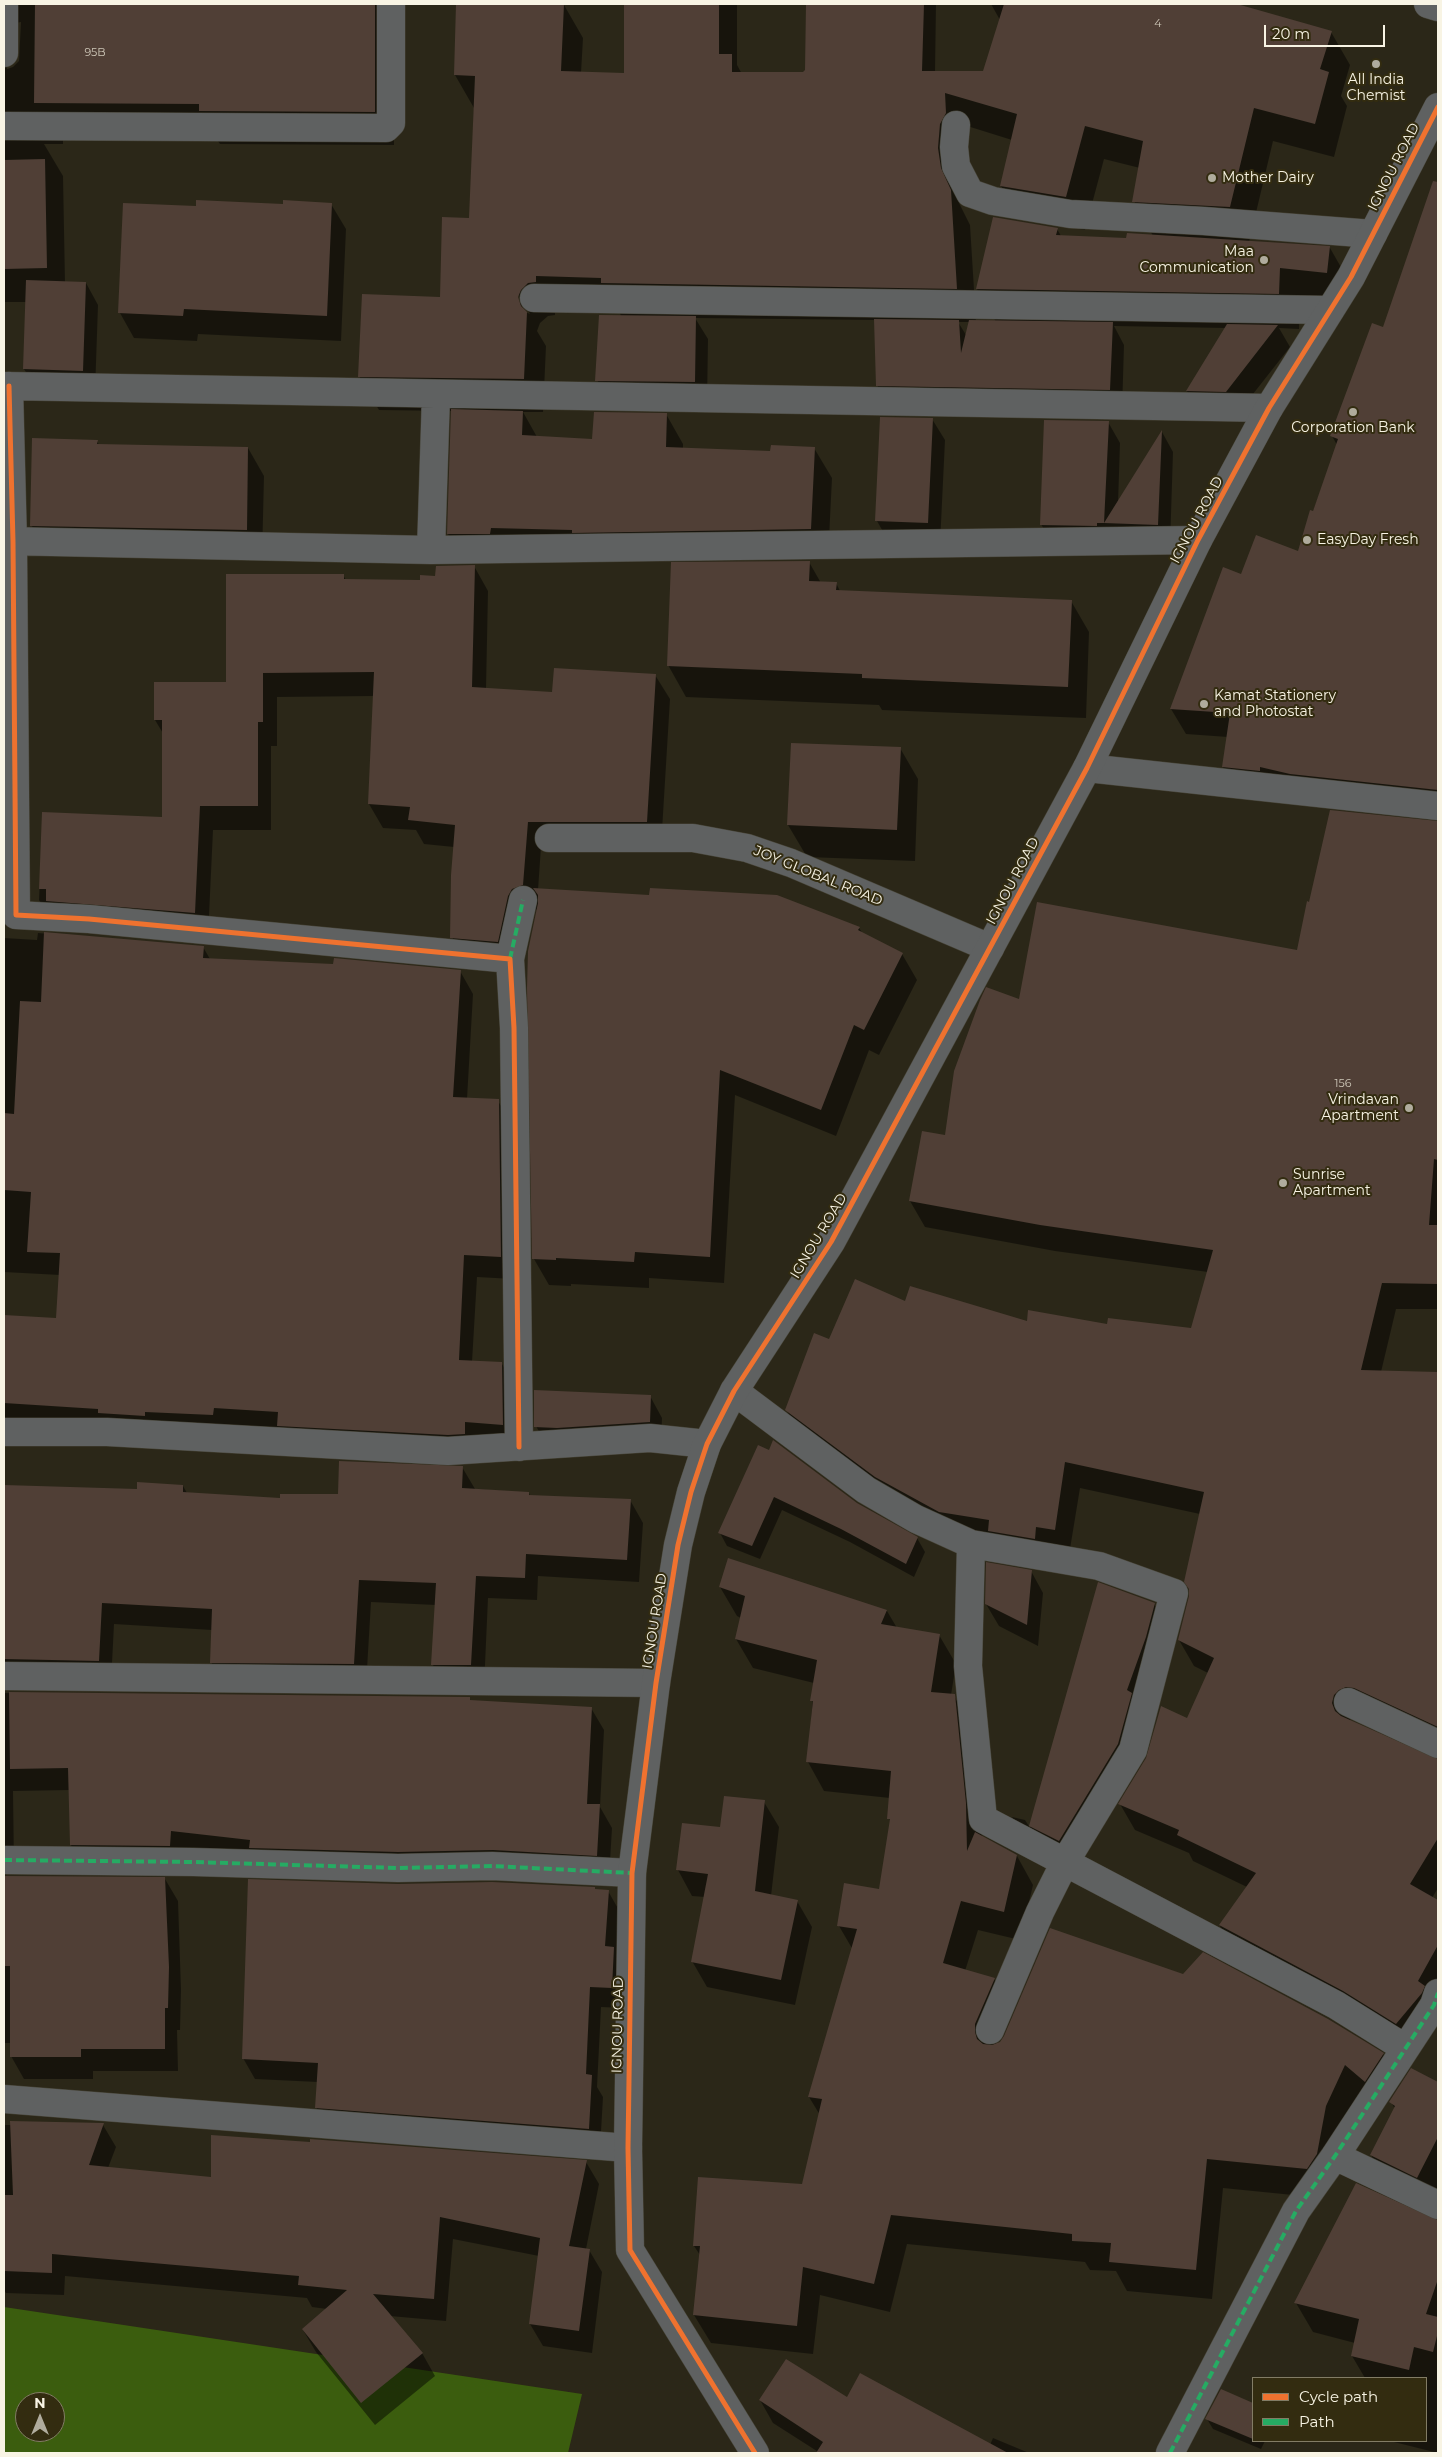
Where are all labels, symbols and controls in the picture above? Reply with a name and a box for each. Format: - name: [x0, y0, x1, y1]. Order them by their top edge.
- scale bar: [1267, 15, 1388, 47]
- house number: 4: [1154, 17, 1162, 31]
- text: 20 m: [1272, 24, 1310, 43]
- house number: 95B: [84, 46, 106, 60]
- marker: All India Chemist: [1370, 58, 1382, 70]
- place label: All India Chemist: [1347, 72, 1405, 104]
- street label: IGNOU ROAD: [1365, 120, 1423, 214]
- place label: Mother Dairy: [1222, 170, 1314, 186]
- marker: Mother Dairy: [1206, 172, 1218, 184]
- place label: Maa Communication: [1139, 244, 1254, 276]
- marker: Maa Communication: [1258, 254, 1270, 266]
- marker: Corporation Bank: [1347, 406, 1359, 418]
- place label: Corporation Bank: [1291, 420, 1415, 436]
- street label: IGNOU ROAD: [1167, 474, 1227, 566]
- place label: EasyDay Fresh: [1317, 532, 1419, 548]
- marker: EasyDay Fresh: [1301, 534, 1313, 546]
- place label: Kamat Stationery and Photostat: [1214, 688, 1336, 720]
- marker: Kamat Stationery and Photostat: [1198, 698, 1210, 710]
- street label: IGNOU ROAD: [983, 835, 1043, 927]
- street label: JOY GLOBAL ROAD: [751, 842, 885, 910]
- house number: 156: [1335, 1077, 1351, 1091]
- place label: Vrindavan Apartment: [1321, 1092, 1399, 1124]
- marker: Vrindavan Apartment: [1403, 1102, 1415, 1114]
- place label: Sunrise Apartment: [1293, 1167, 1371, 1200]
- marker: Sunrise Apartment: [1277, 1177, 1289, 1189]
- street label: IGNOU ROAD: [787, 1190, 851, 1282]
- street label: IGNOU ROAD: [639, 1572, 671, 1670]
- street label: IGNOU ROAD: [609, 1977, 627, 2073]
- legend: [1252, 2377, 1427, 2442]
- text: Cycle path: [1299, 2387, 1378, 2406]
- north arrow: [15, 2392, 65, 2442]
- text: N: [34, 2394, 46, 2412]
- text: Path: [1299, 2412, 1335, 2431]

